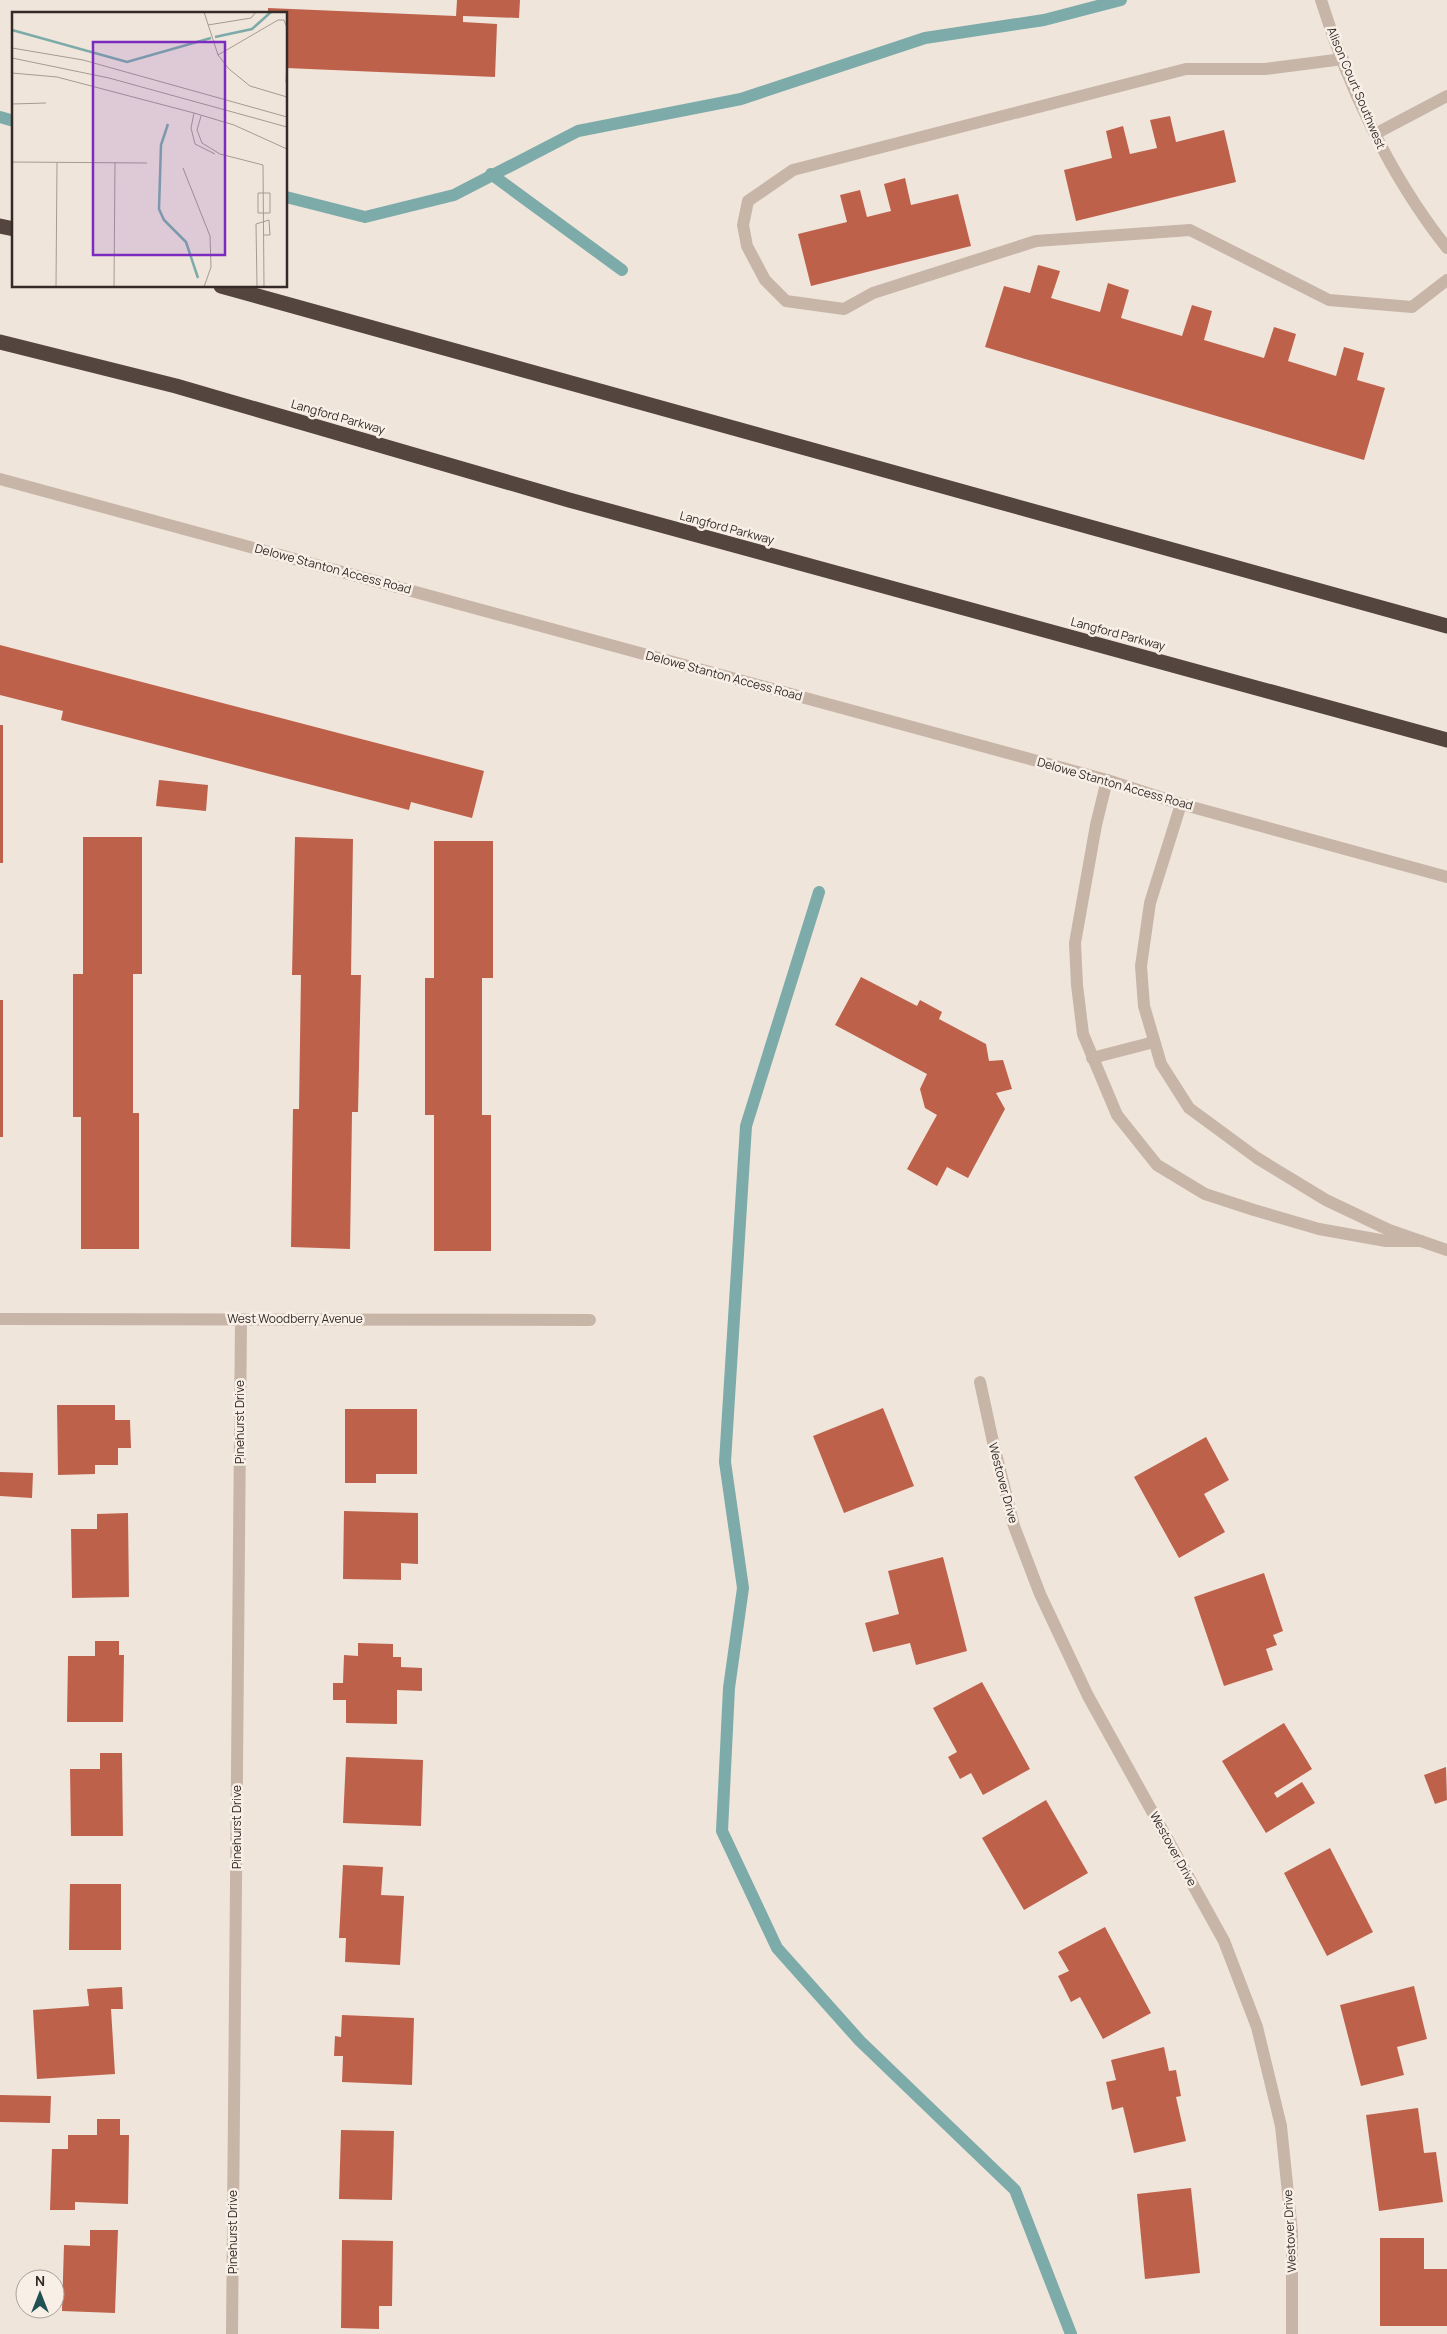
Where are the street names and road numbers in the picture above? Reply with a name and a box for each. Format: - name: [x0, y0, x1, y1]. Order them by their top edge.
- street label: Alison Court Southwest: [1323, 24, 1390, 152]
- street label: Langford Parkway: [289, 395, 388, 438]
- street label: Langford Parkway: [678, 507, 777, 548]
- street label: Delowe Stanton Access Road: [253, 539, 413, 598]
- street label: Langford Parkway: [1069, 613, 1168, 654]
- street label: Delowe Stanton Access Road: [644, 646, 804, 705]
- street label: Delowe Stanton Access Road: [1035, 753, 1195, 814]
- street label: West Woodberry Avenue: [227, 1310, 363, 1327]
- street label: Pinehurst Drive: [231, 1380, 248, 1464]
- street label: Westover Drive: [985, 1441, 1022, 1525]
- street label: Pinehurst Drive: [228, 1785, 245, 1869]
- street label: Westover Drive: [1146, 1808, 1201, 1889]
- street label: Westover Drive: [1279, 2189, 1300, 2273]
- street label: Pinehurst Drive: [224, 2190, 241, 2274]

